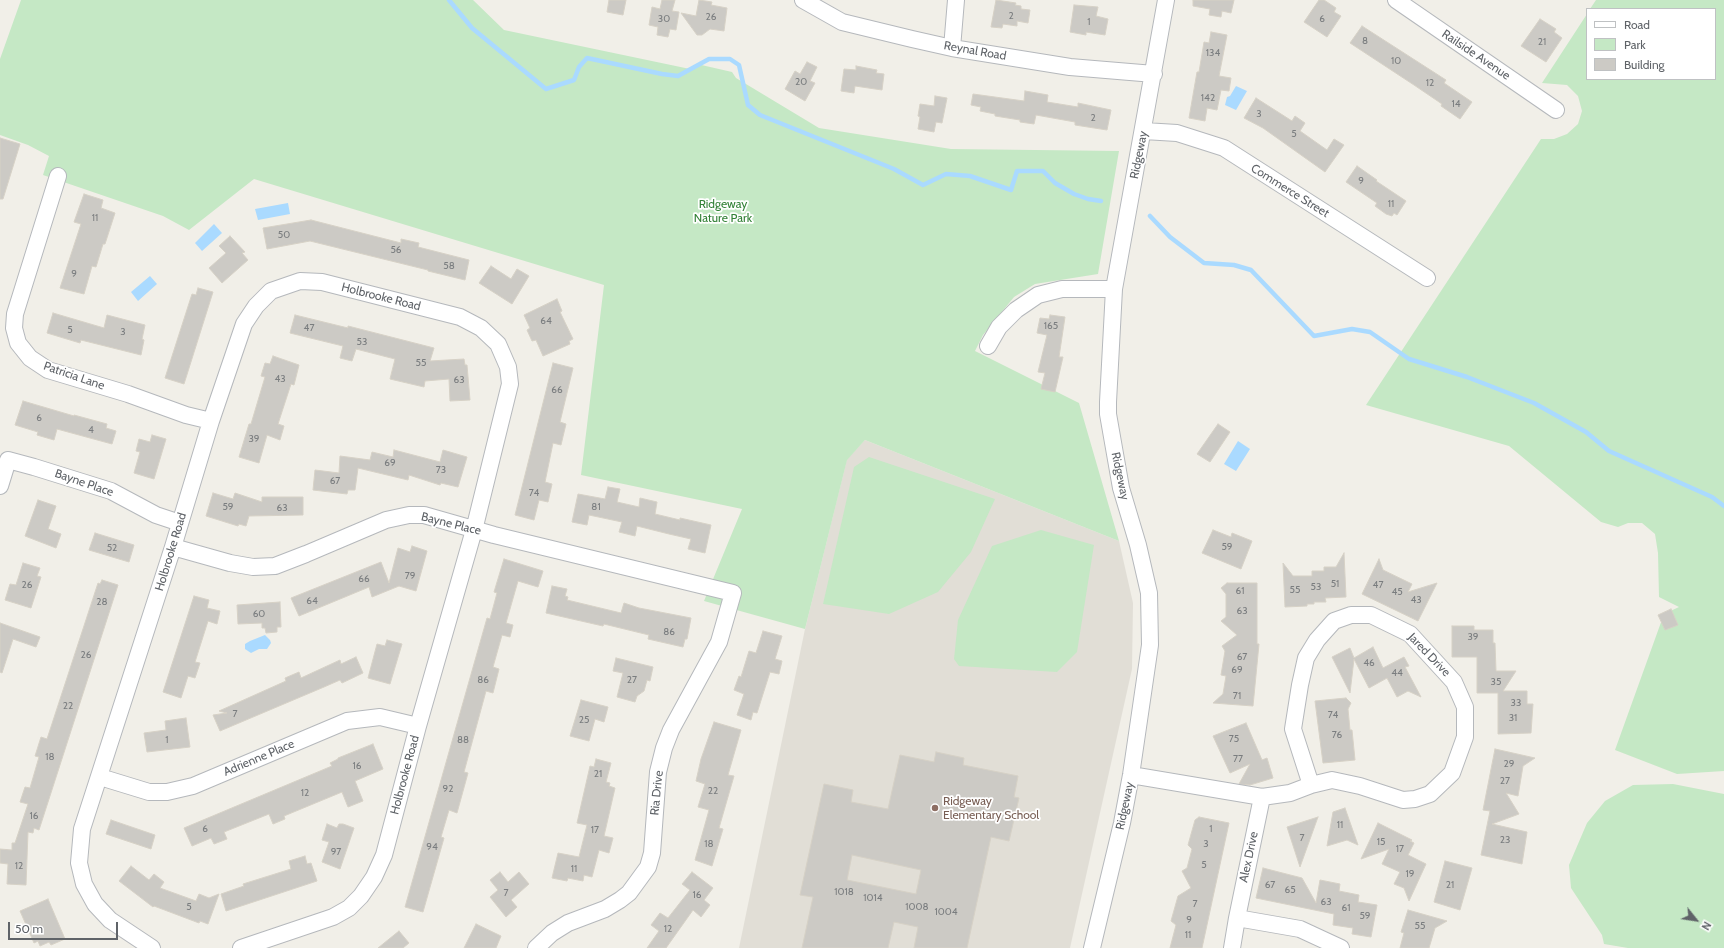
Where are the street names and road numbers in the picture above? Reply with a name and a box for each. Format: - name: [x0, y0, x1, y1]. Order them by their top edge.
- street label: Railside Avenue: [1439, 27, 1513, 83]
- street label: Reynal Road: [943, 38, 1007, 64]
- street label: Ridgeway: [1127, 130, 1151, 180]
- street label: Commerce Street: [1248, 161, 1332, 221]
- street label: Holbrooke Road: [340, 280, 422, 314]
- street label: Patricia Lane: [41, 359, 107, 393]
- street label: Ridgeway: [1108, 451, 1132, 501]
- street label: Bayne Place: [53, 466, 115, 500]
- street label: Bayne Place: [420, 510, 482, 538]
- street label: Holbrooke Road: [152, 511, 190, 593]
- street label: Jared Drive: [1405, 630, 1453, 680]
- street label: Holbrooke Road: [388, 734, 422, 816]
- street label: Adrienne Place: [221, 737, 297, 779]
- street label: Ria Drive: [647, 770, 667, 816]
- street label: Ridgeway: [1113, 781, 1137, 831]
- street label: Alex Drive: [1237, 830, 1261, 884]

